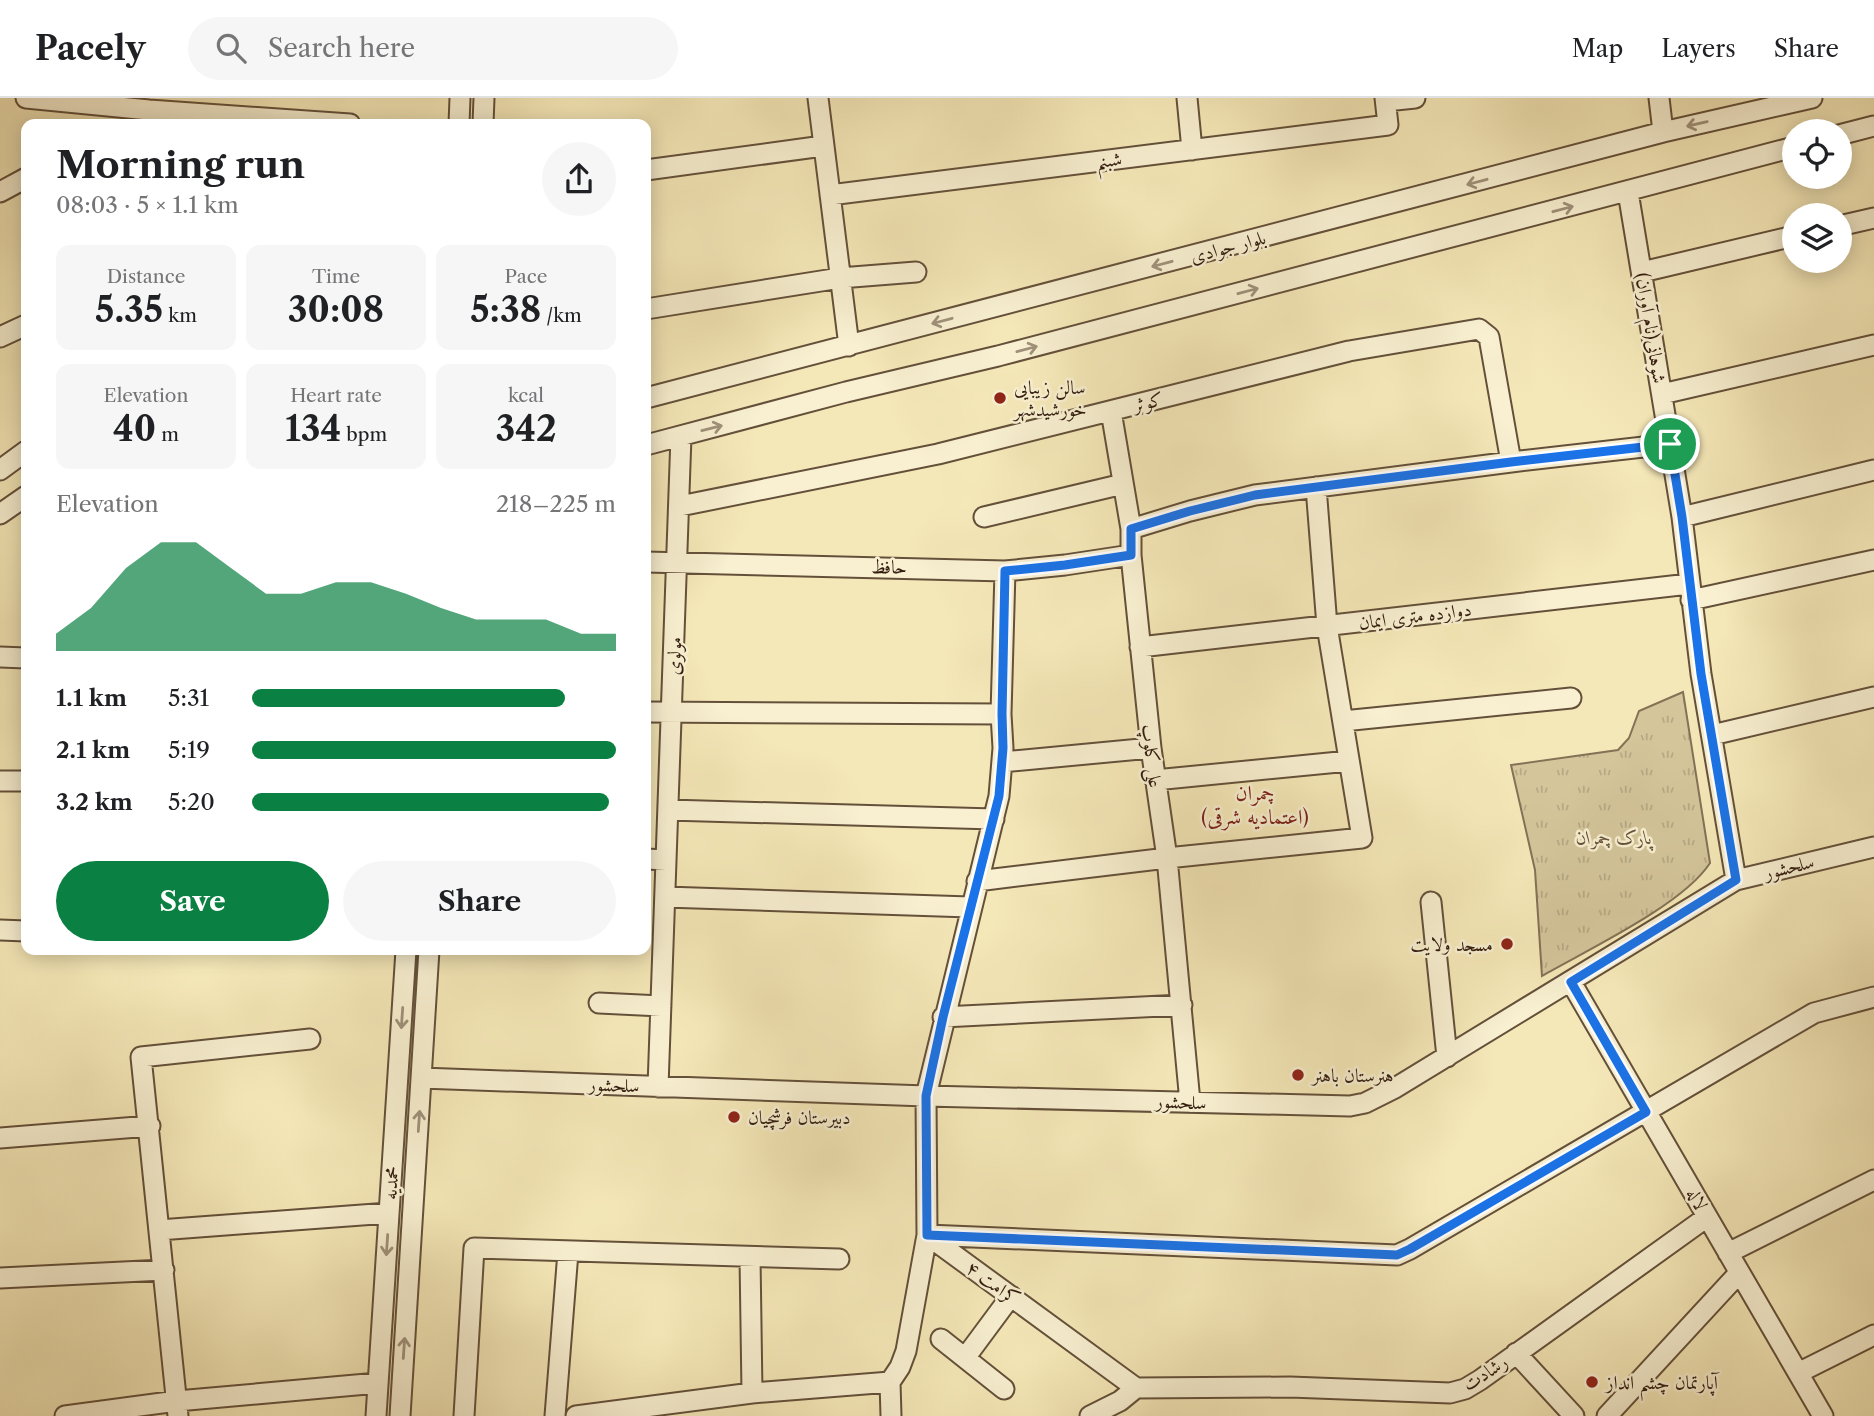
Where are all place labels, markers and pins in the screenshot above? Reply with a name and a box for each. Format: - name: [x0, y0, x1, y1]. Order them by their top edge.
- place label: سالن زیبایی خورشیدشهر: [1012, 376, 1087, 422]
- marker: سالن زیبایی خورشیدشهر: [992, 390, 1008, 406]
- pin: [1640, 414, 1700, 474]
- place label: مسجد ولایت: [1411, 933, 1493, 956]
- marker: مسجد ولایت: [1499, 936, 1515, 952]
- place label: هنرستان باهنر: [1310, 1064, 1394, 1087]
- marker: هنرستان باهنر: [1290, 1067, 1306, 1083]
- place label: دبیرستان فرشچیان: [748, 1106, 851, 1131]
- marker: دبیرستان فرشچیان: [726, 1109, 742, 1125]
- place label: آپارتمان چشم انداز: [1604, 1371, 1720, 1402]
- marker: آپارتمان چشم انداز: [1584, 1374, 1600, 1390]

